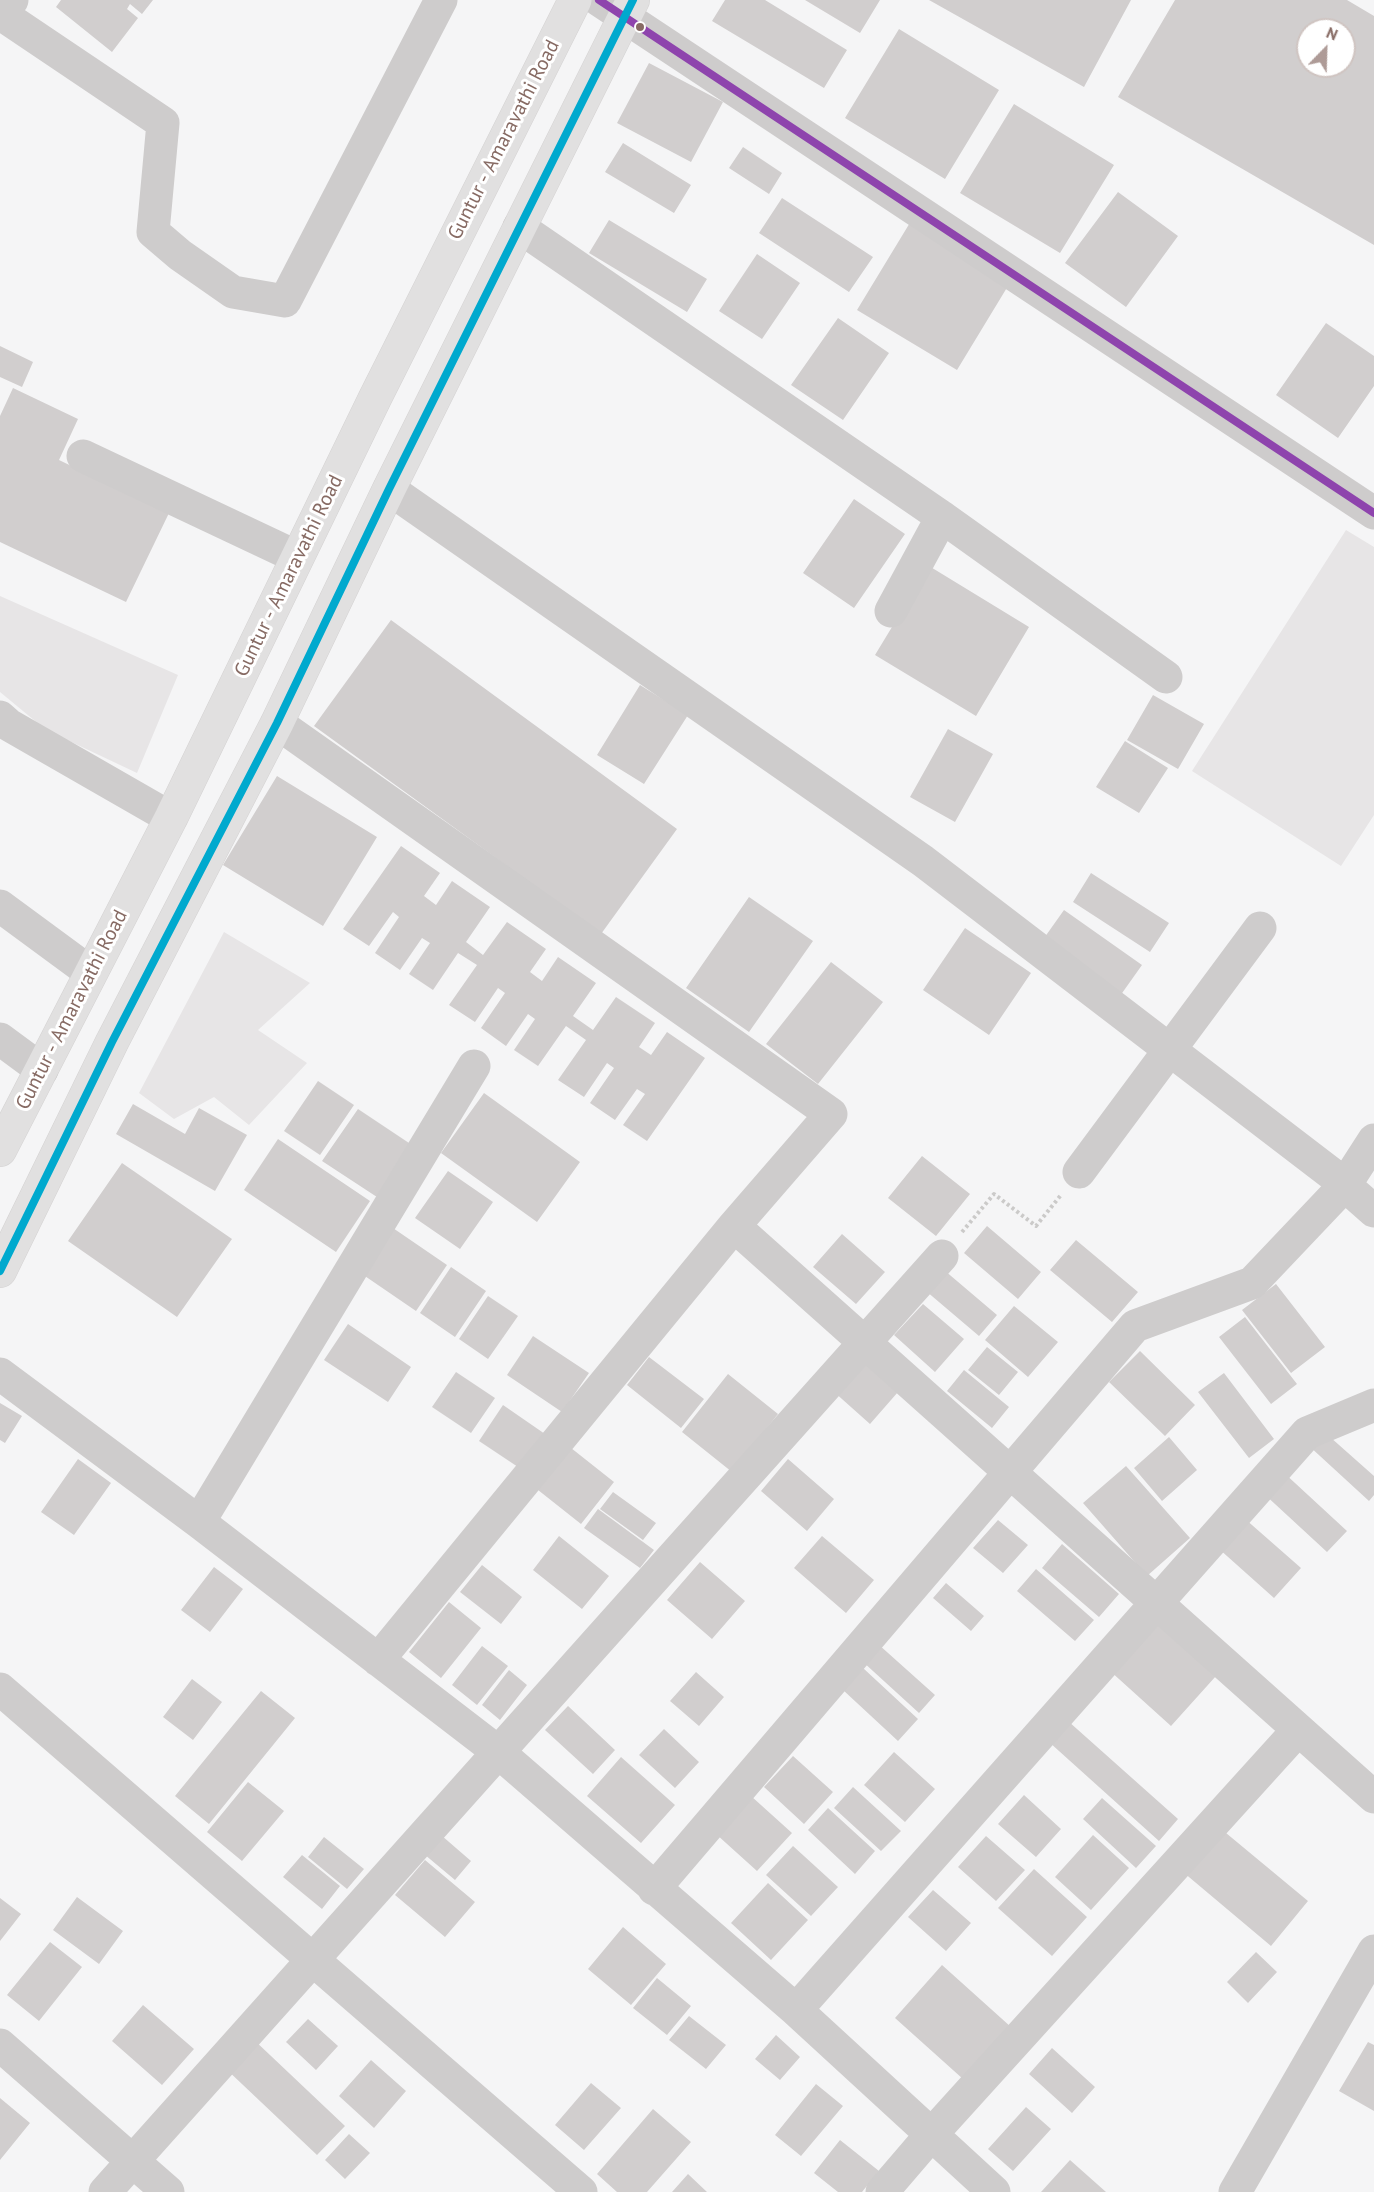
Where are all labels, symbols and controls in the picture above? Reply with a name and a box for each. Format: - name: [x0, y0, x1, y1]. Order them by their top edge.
- north arrow: [1296, 18, 1356, 78]
- unlabelled marker: [634, 21, 646, 33]
- text: N: [1323, 22, 1341, 45]
- street label: Guntur - Amaravathi Road: [443, 36, 565, 244]
- street label: Guntur - Amaravathi Road: [230, 471, 348, 681]
- street label: Guntur - Amaravathi Road: [11, 906, 133, 1114]

